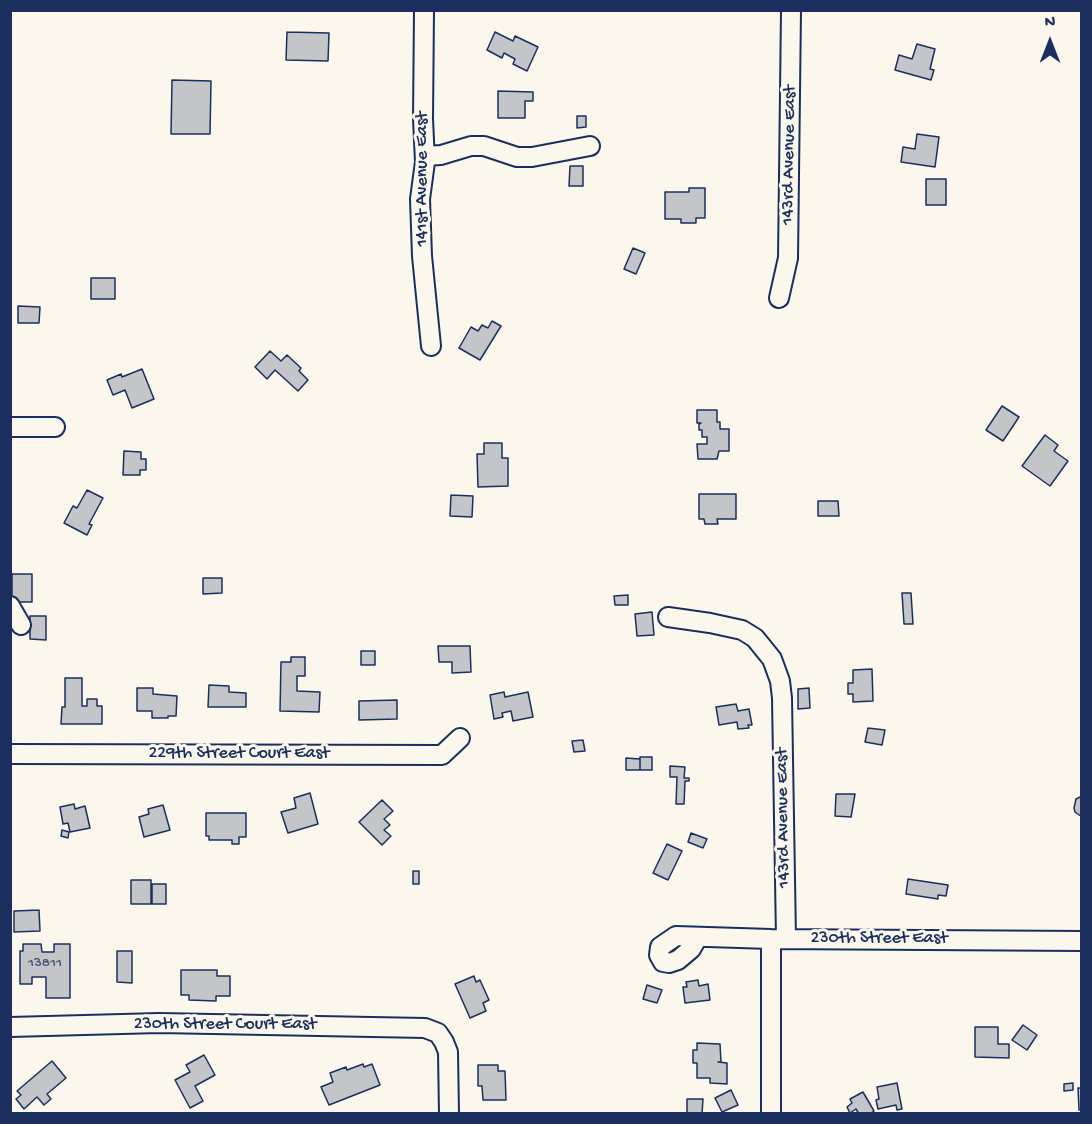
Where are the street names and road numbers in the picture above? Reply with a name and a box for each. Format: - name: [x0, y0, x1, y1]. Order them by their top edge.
- street label: 143rd Avenue East: [778, 85, 802, 225]
- street label: 141st Avenue East: [412, 112, 434, 246]
- street label: 229th Street Court East: [149, 743, 329, 765]
- street label: 143rd Avenue East: [772, 748, 796, 888]
- street label: 230th Street East: [810, 928, 948, 950]
- street label: 230th Street Court East: [134, 1014, 316, 1036]

